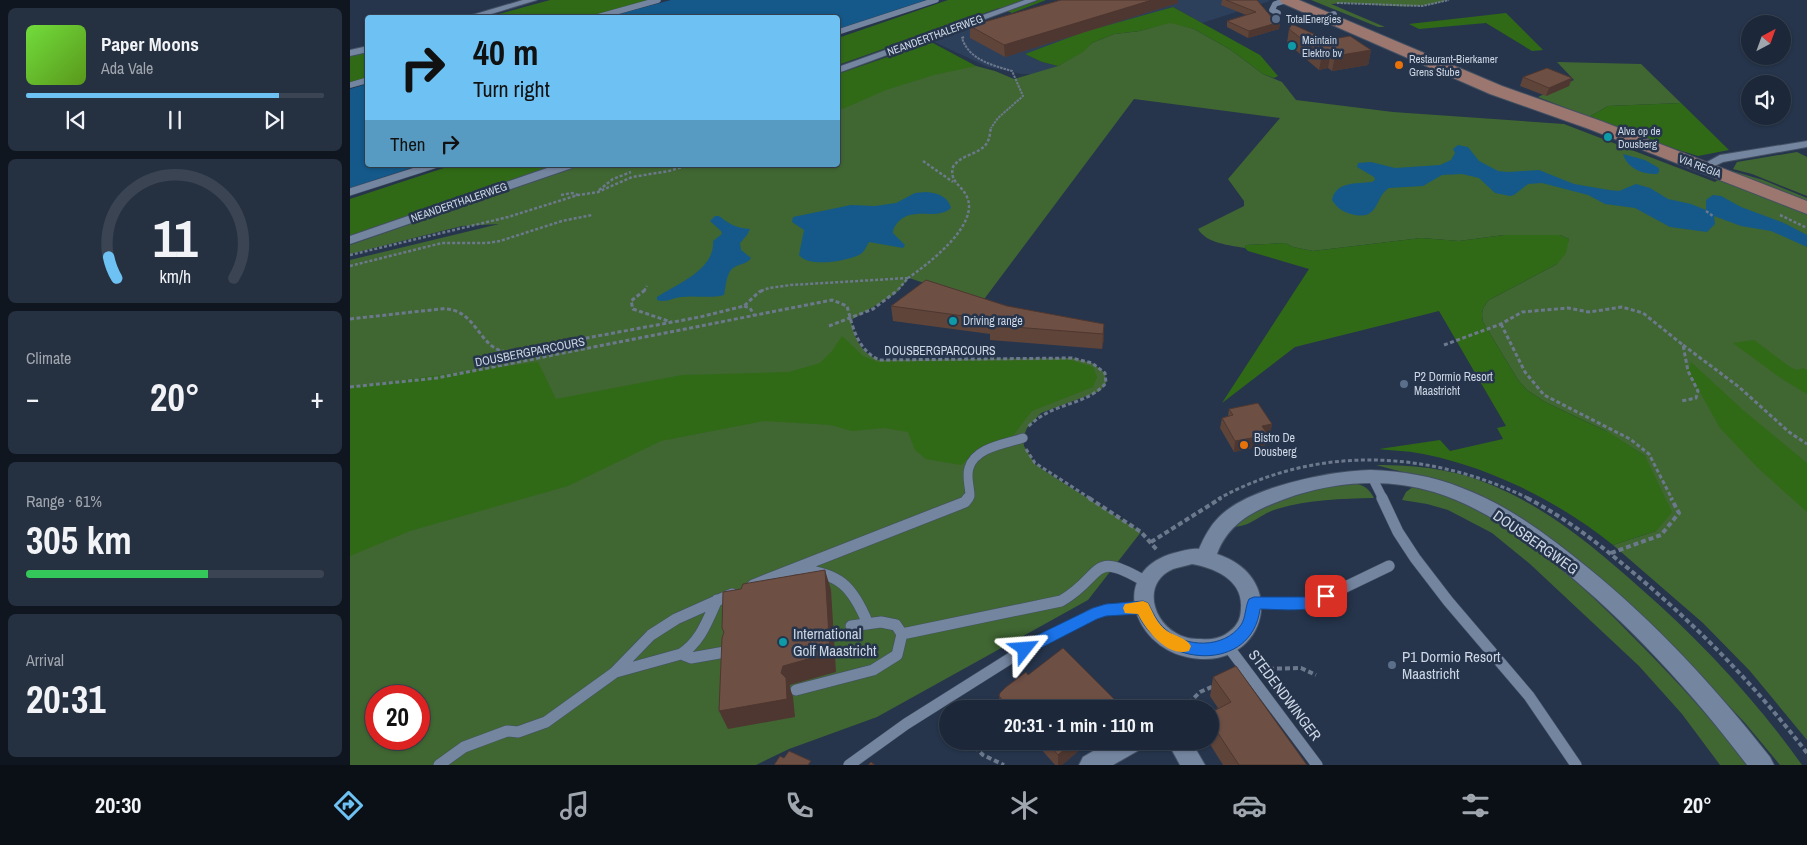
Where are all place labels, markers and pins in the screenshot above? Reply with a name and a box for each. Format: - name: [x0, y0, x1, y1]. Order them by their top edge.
- place label: TotalEnergies: [1286, 12, 1342, 26]
- marker: TotalEnergies: [1270, 13, 1282, 25]
- place label: Maintain Elektro bv: [1302, 33, 1343, 60]
- marker: Maintain Elektro bv: [1286, 40, 1298, 52]
- place label: Restaurant-Bierkamer Grens Stube: [1409, 52, 1498, 79]
- marker: Restaurant-Bierkamer Grens Stube: [1393, 59, 1405, 71]
- place label: Alva op de Dousberg: [1617, 124, 1661, 151]
- marker: Alva op de Dousberg: [1602, 131, 1614, 143]
- place label: Driving range: [963, 313, 1023, 329]
- marker: Driving range: [947, 315, 959, 327]
- place label: P2 Dormio Resort Maastricht: [1414, 369, 1493, 399]
- marker: P2 Dormio Resort Maastricht: [1398, 378, 1410, 390]
- place label: Bistro De Dousberg: [1254, 430, 1297, 460]
- marker: Bistro De Dousberg: [1238, 439, 1250, 451]
- pin: [1305, 575, 1347, 617]
- place label: International Golf Maastricht: [793, 623, 877, 661]
- marker: International Golf Maastricht: [777, 636, 789, 648]
- place label: P1 Dormio Resort Maastricht: [1402, 646, 1501, 684]
- marker: P1 Dormio Resort Maastricht: [1386, 659, 1398, 671]

